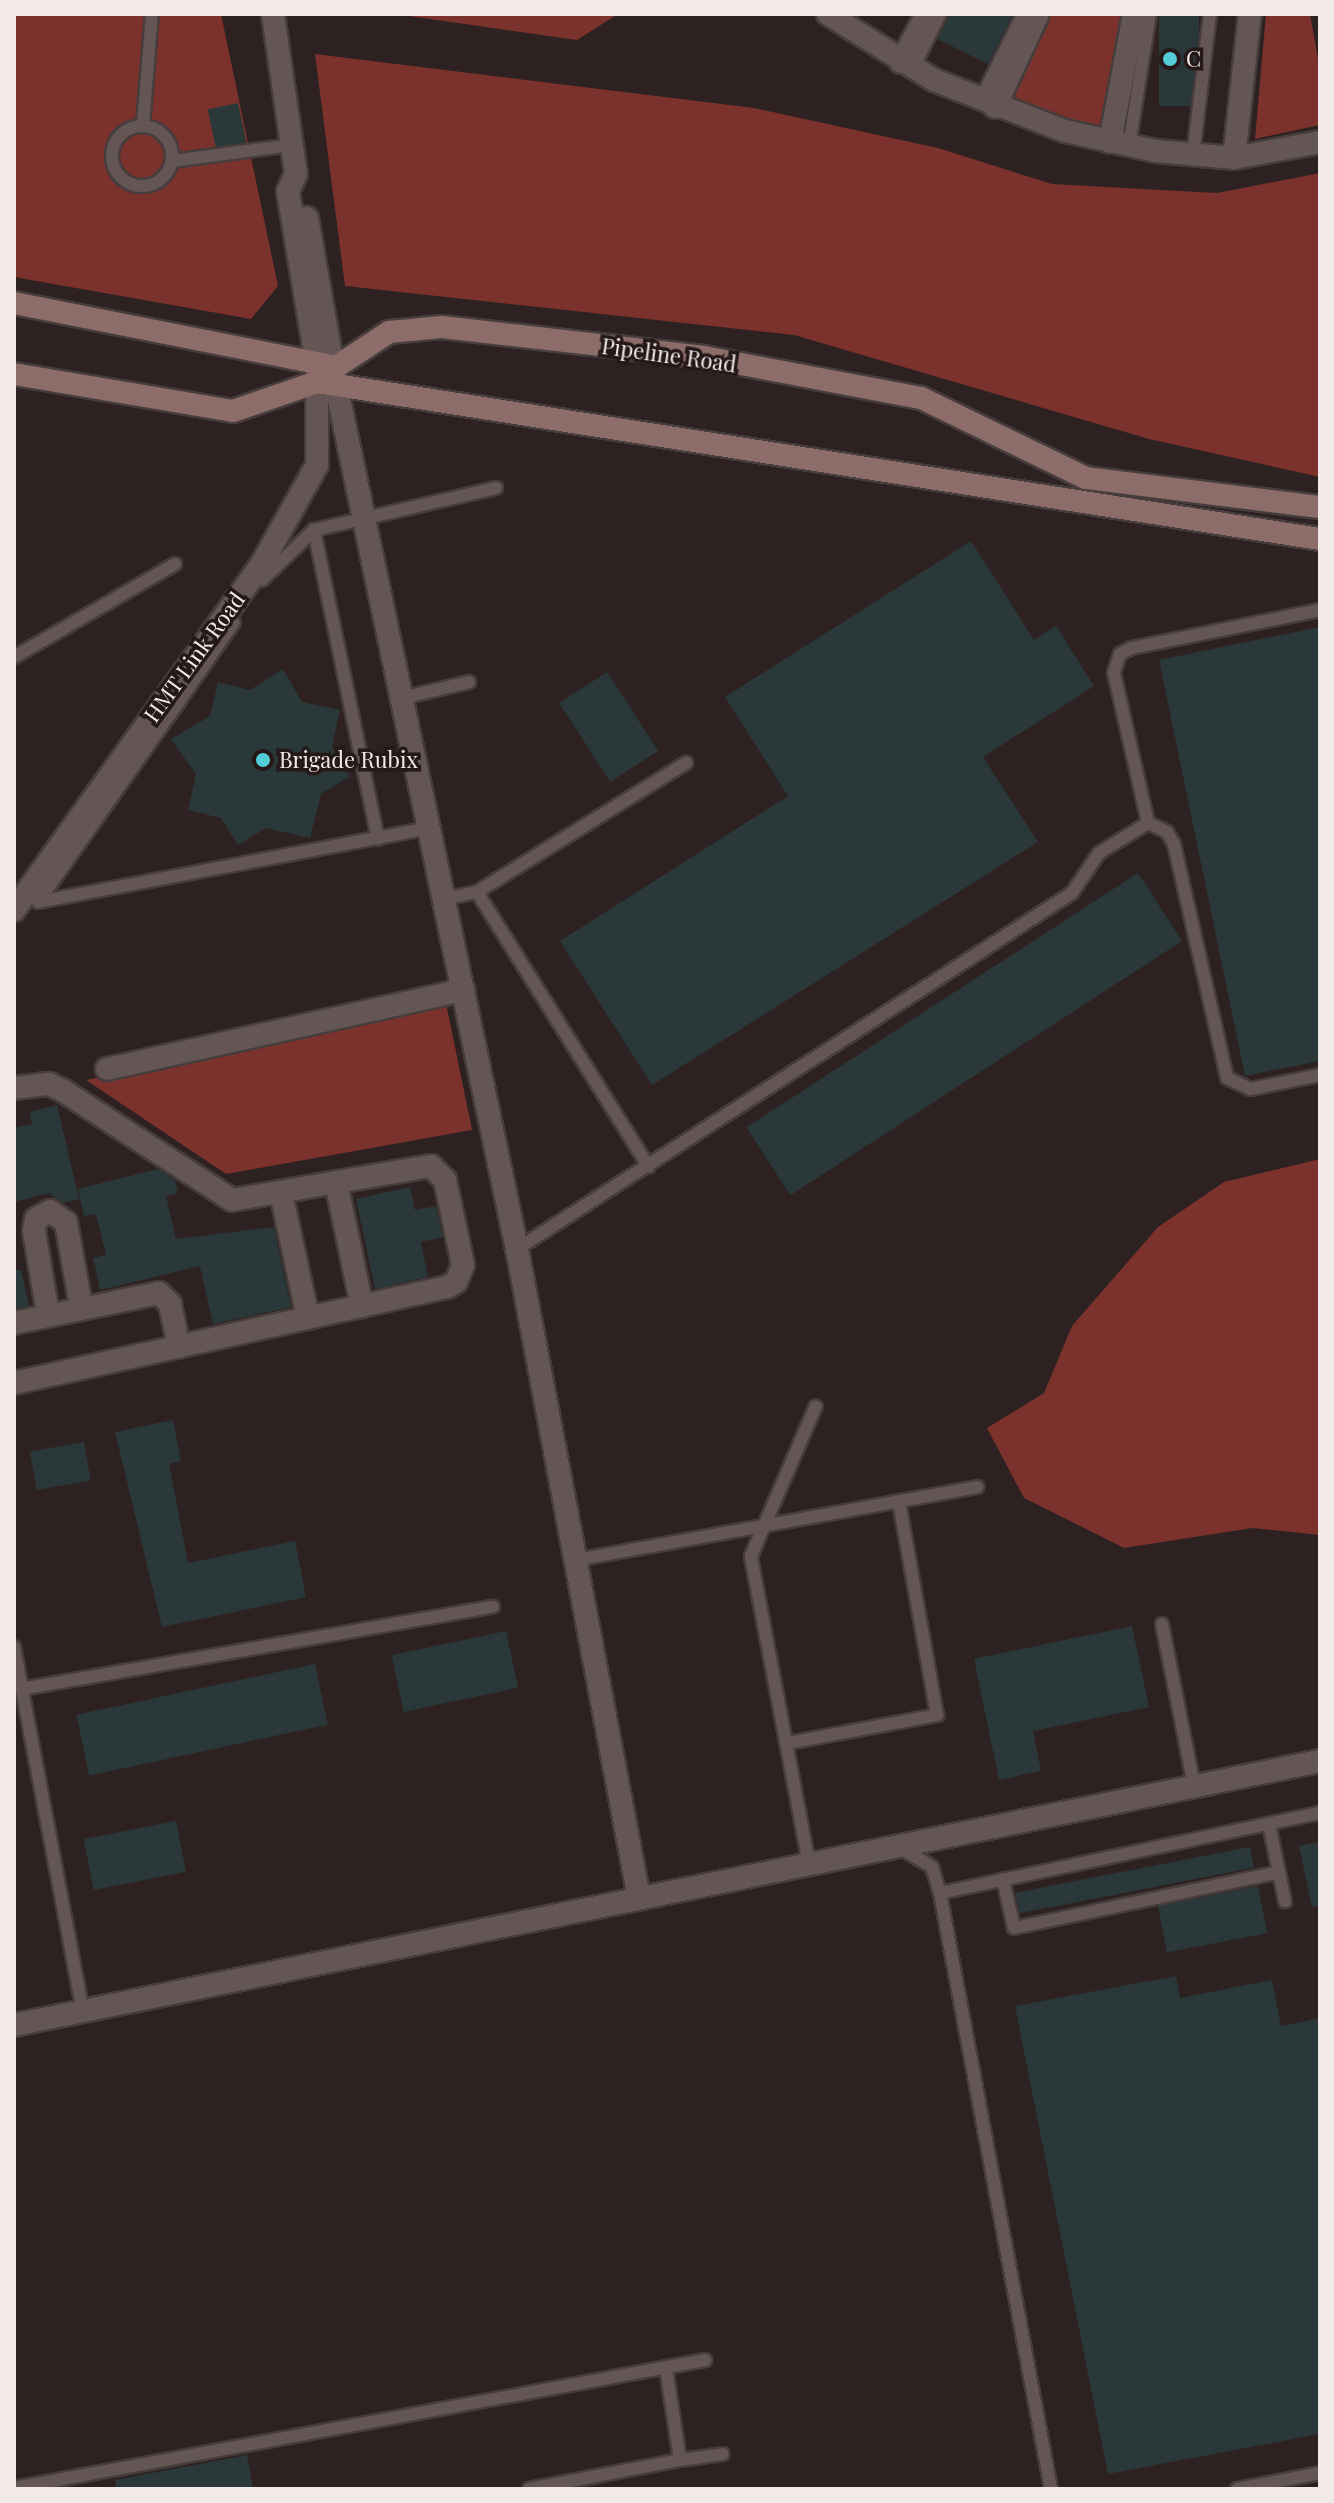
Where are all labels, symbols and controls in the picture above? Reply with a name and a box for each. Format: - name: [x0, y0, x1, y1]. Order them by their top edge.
- place label: C: [1186, 46, 1201, 72]
- marker: C: [1161, 50, 1179, 68]
- street label: Pipeline Road: [600, 332, 738, 378]
- street label: HMT Link Road: [138, 587, 250, 727]
- place label: Brigade Rubix: [279, 747, 418, 773]
- marker: Brigade Rubix: [254, 751, 272, 769]

